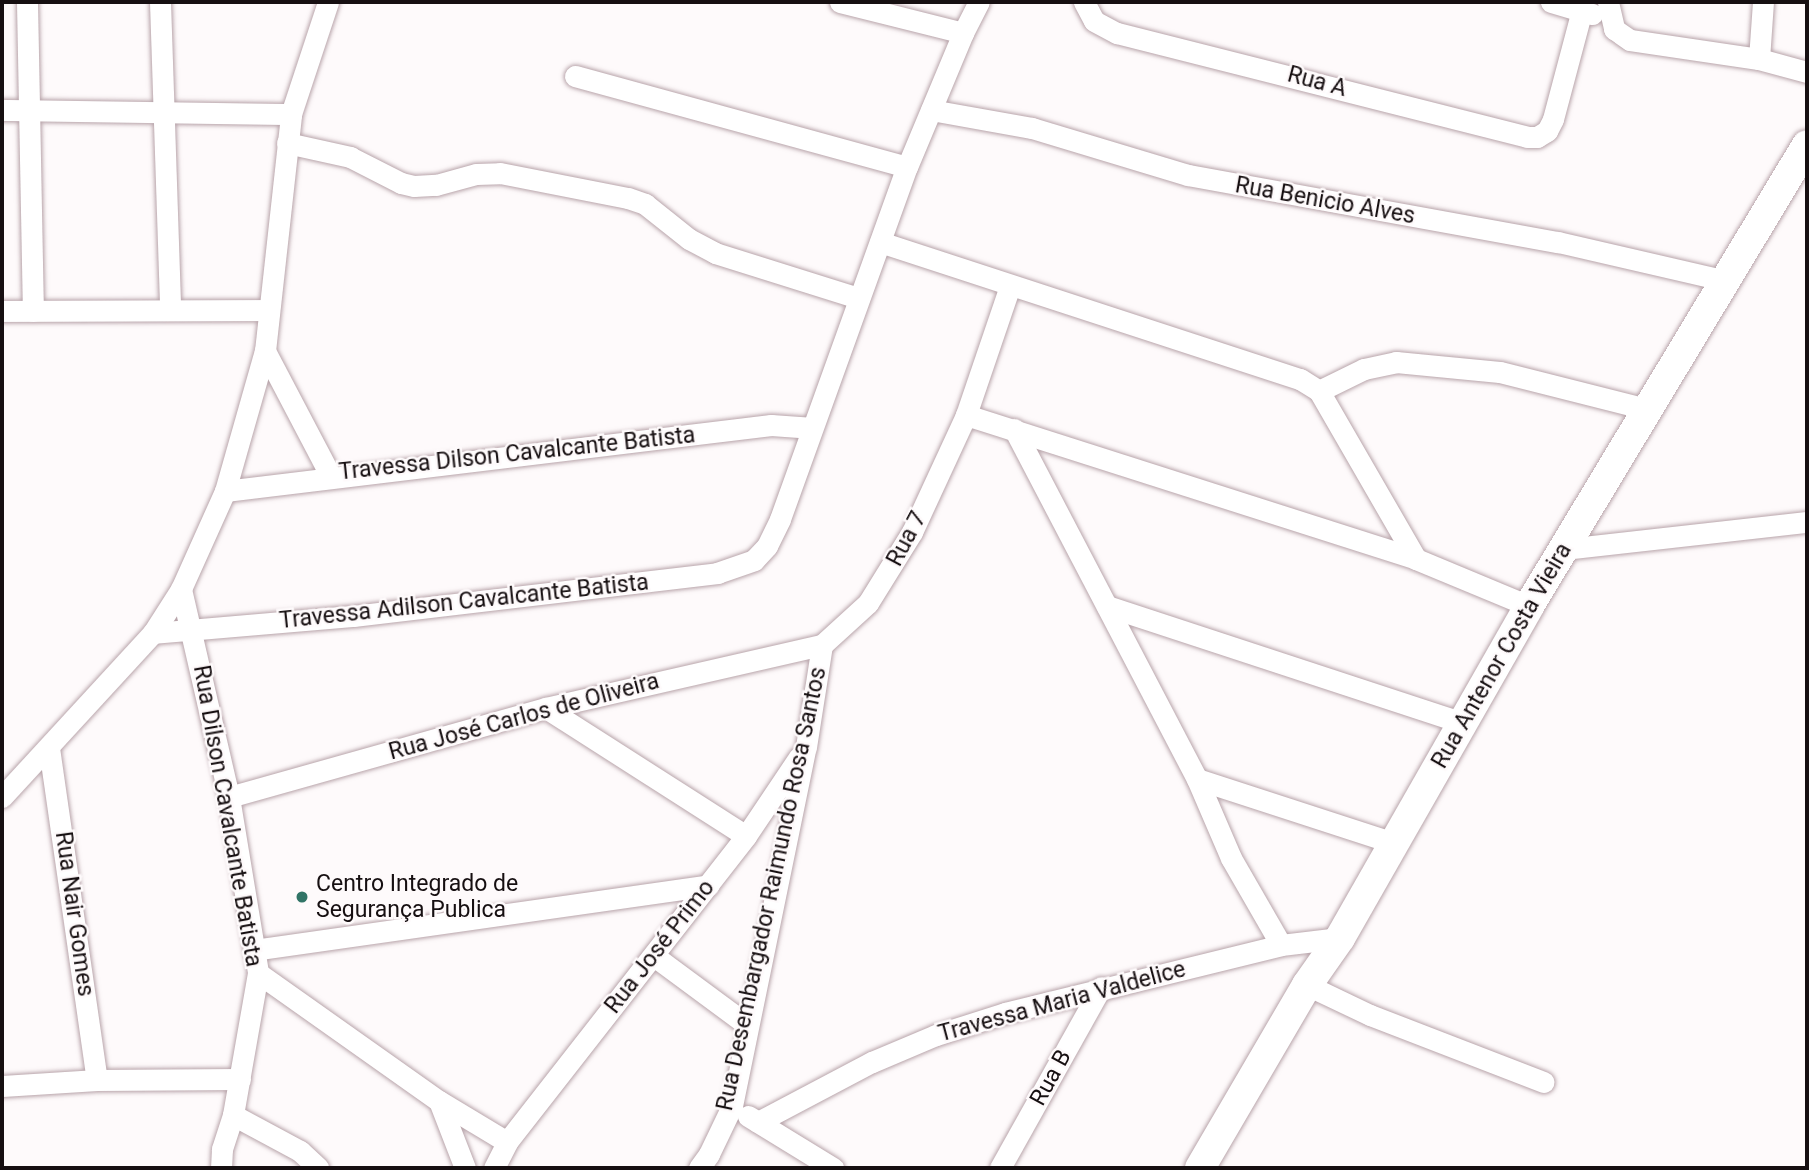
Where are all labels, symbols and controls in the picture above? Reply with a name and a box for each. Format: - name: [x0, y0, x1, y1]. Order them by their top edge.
- street label: Rua A: [1284, 61, 1350, 103]
- street label: Rua Benicio Alves: [1233, 172, 1417, 230]
- street label: Travessa Dilson Cavalcante Batista: [337, 422, 697, 486]
- street label: Rua 7: [881, 507, 933, 571]
- street label: Rua Antenor Costa Vieira: [1426, 539, 1578, 773]
- street label: Travessa Adilson Cavalcante Batista: [278, 569, 650, 635]
- street label: Rua Dilson Cavalcante Batista: [187, 663, 267, 969]
- street label: Rua Desembargador Raimundo Rosa Santos: [711, 665, 833, 1113]
- street label: Rua José Carlos de Oliveira: [386, 668, 662, 766]
- street label: Rua Nair Gomes: [49, 830, 99, 998]
- place label: Centro Integrado de Segurança Publica: [316, 870, 518, 924]
- street label: Rua José Primo: [599, 875, 721, 1019]
- marker: Centro Integrado de Segurança Publica: [294, 889, 310, 905]
- street label: Travessa Maria Valdelice: [935, 956, 1189, 1048]
- street label: Rua B: [1025, 1045, 1077, 1111]

